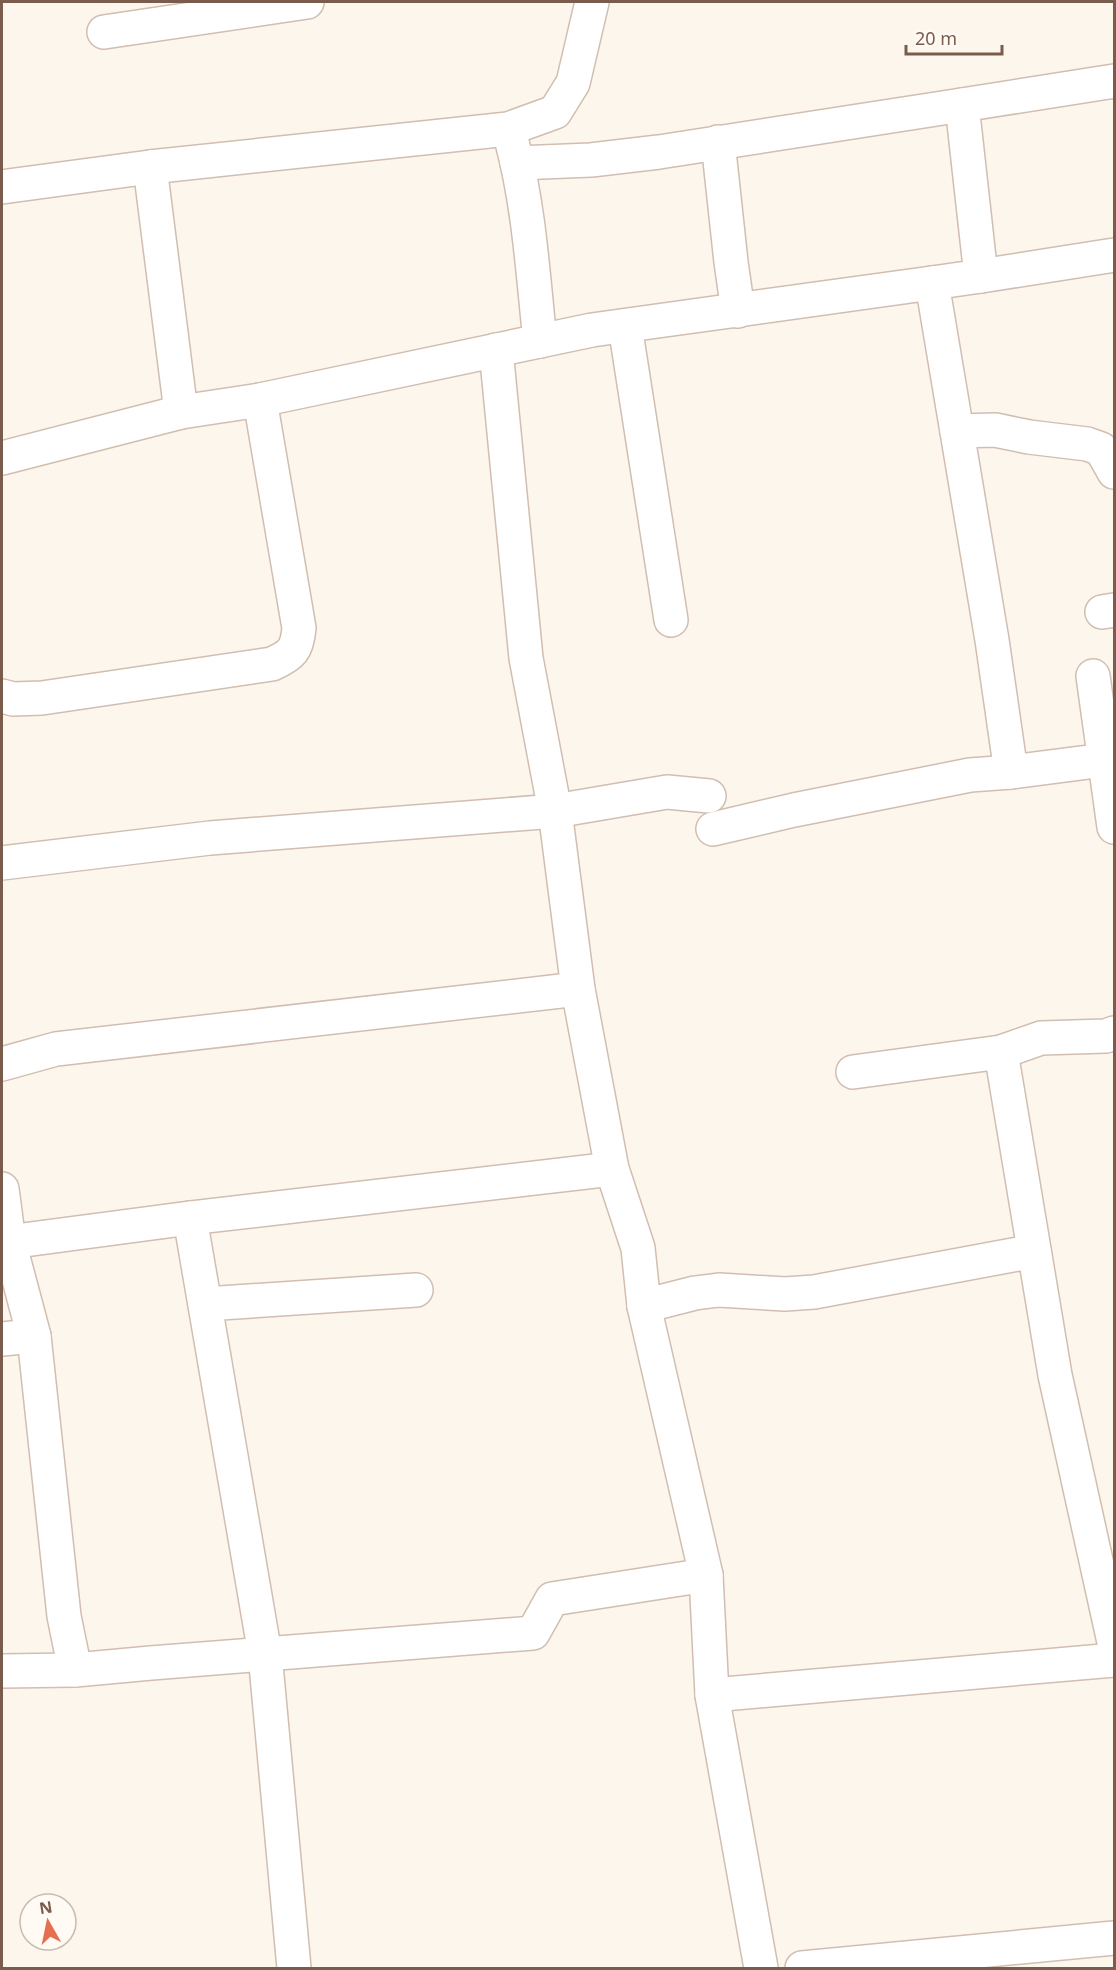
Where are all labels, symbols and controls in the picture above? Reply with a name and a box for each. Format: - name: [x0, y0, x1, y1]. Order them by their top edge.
- scale bar: [906, 18, 1002, 56]
- text: 20 m: [915, 26, 957, 50]
- north arrow: [18, 1892, 78, 1952]
- text: N: [38, 1895, 54, 1919]

